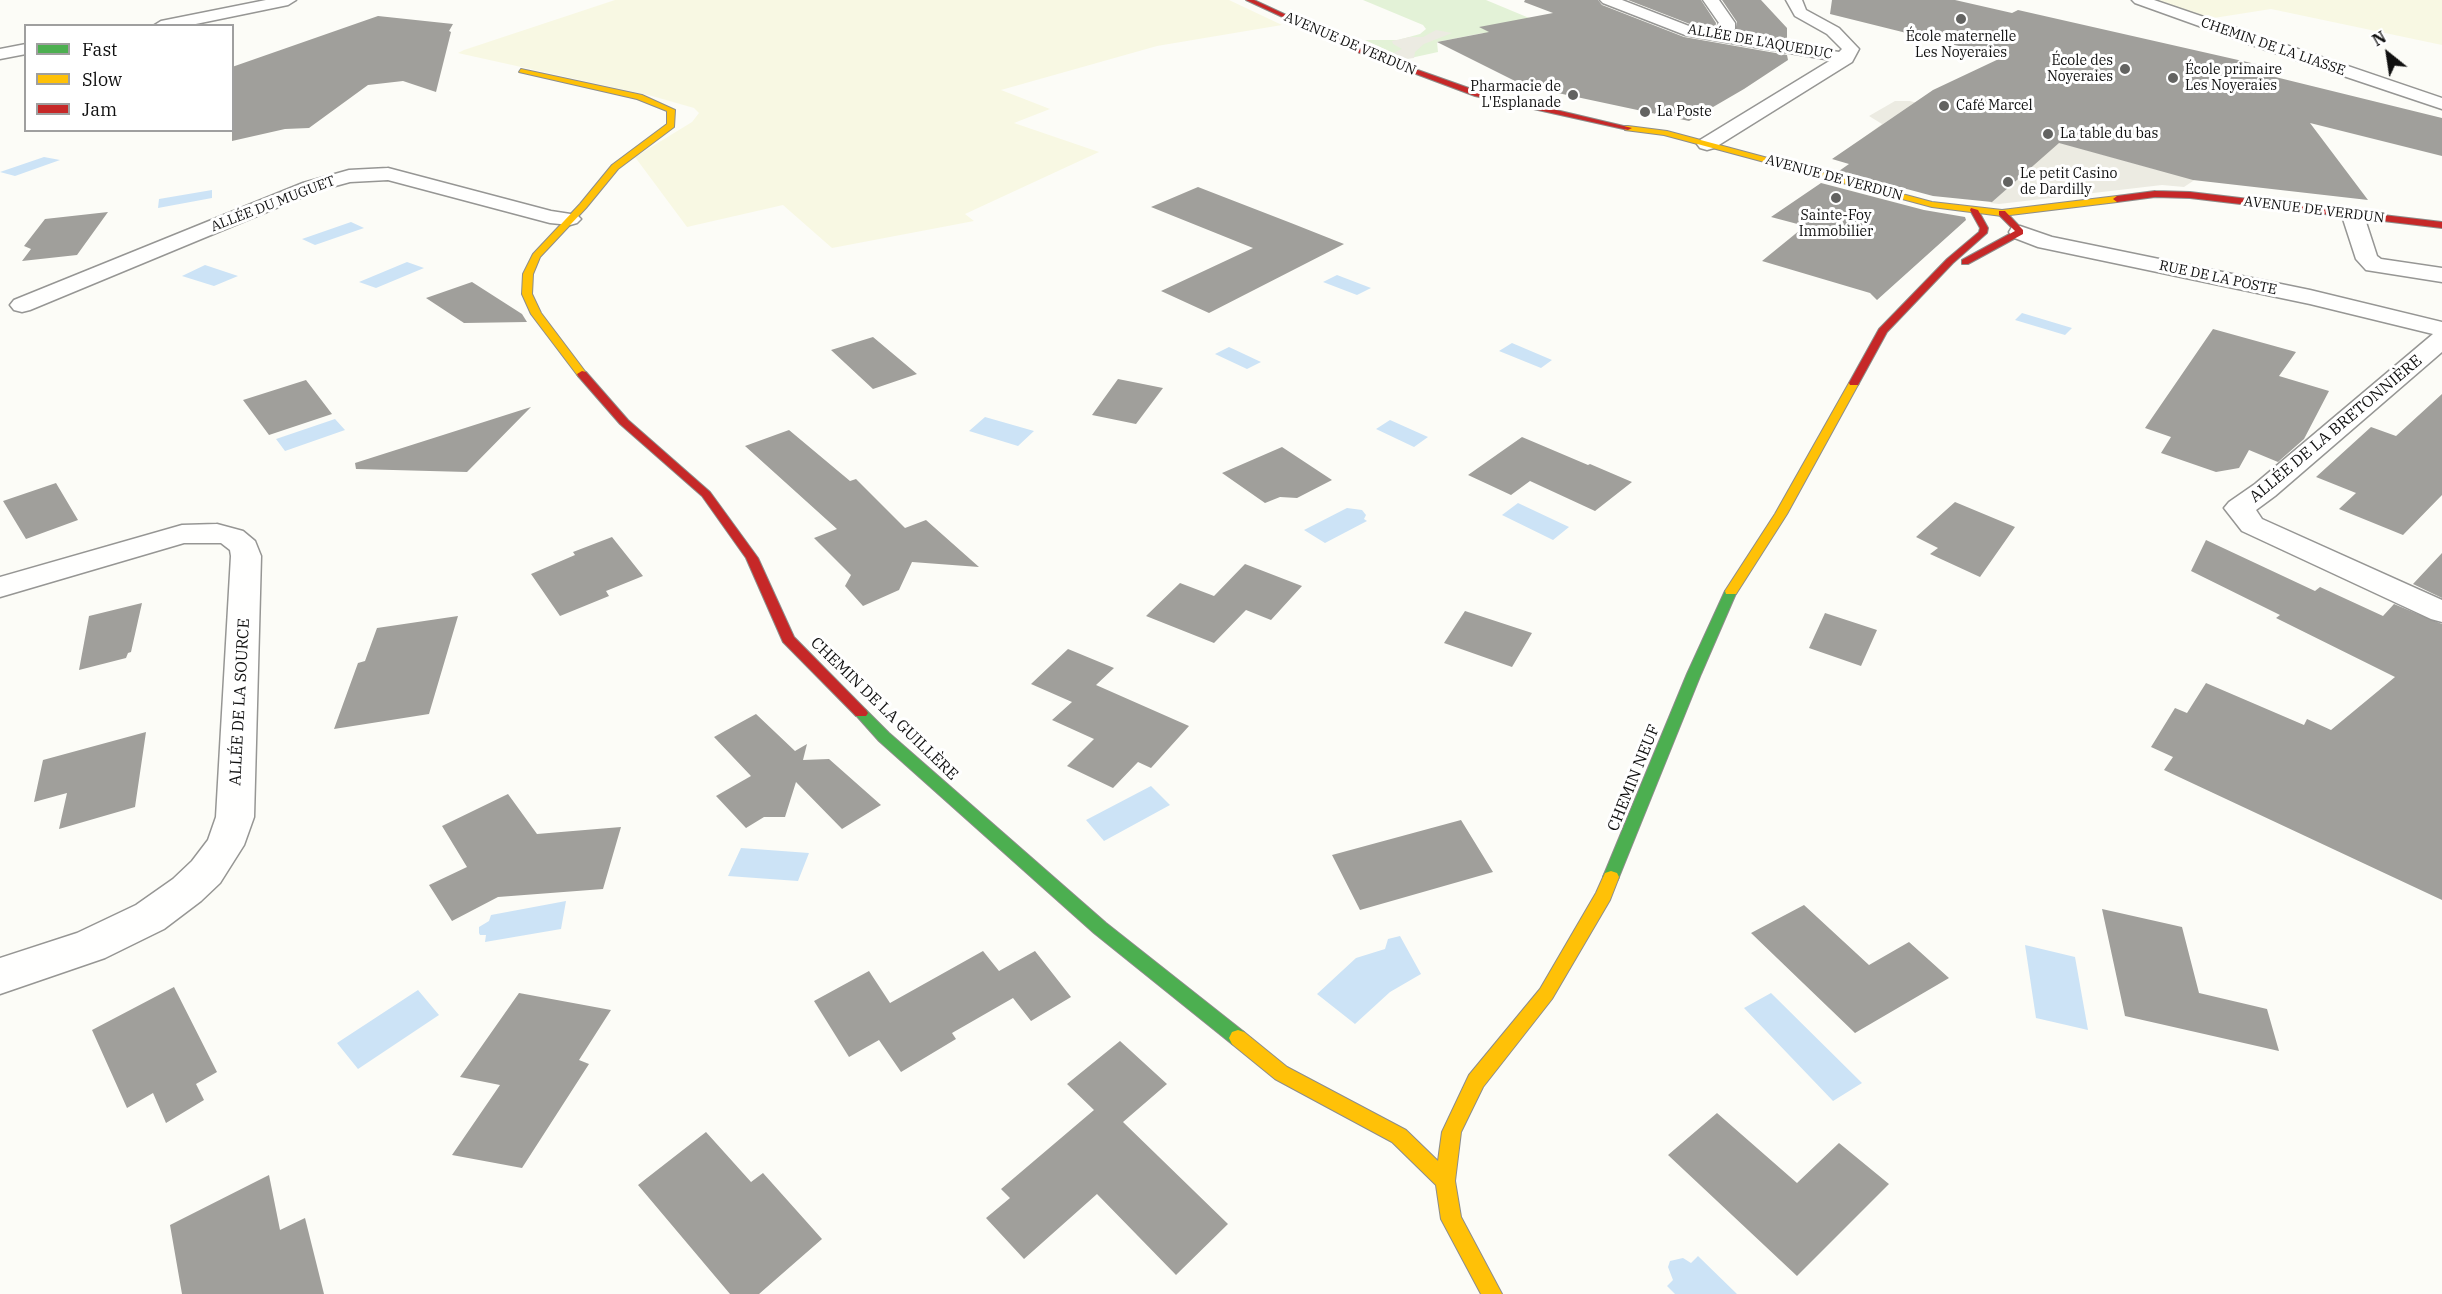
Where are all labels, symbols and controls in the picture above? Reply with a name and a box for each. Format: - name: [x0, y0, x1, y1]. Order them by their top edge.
- street label: AVENUE DE VERDUN: [1282, 9, 1418, 79]
- marker: École maternelle Les Noyeraies: [1954, 12, 1968, 26]
- street label: CHEMIN DE LA LIASSE: [2198, 14, 2348, 80]
- street label: ALLÉE DE L'AQUEDUC: [1686, 21, 1834, 63]
- legend: [24, 24, 234, 132]
- north arrow: [2358, 24, 2418, 84]
- text: N: [2369, 27, 2389, 50]
- place label: École maternelle Les Noyeraies: [1906, 29, 2016, 62]
- text: Fast: [82, 38, 117, 61]
- place label: École des Noyeraies: [2047, 53, 2113, 86]
- marker: École des Noyeraies: [2118, 62, 2132, 76]
- place label: École primaire Les Noyeraies: [2185, 62, 2282, 94]
- text: Slow: [82, 68, 122, 91]
- marker: École primaire Les Noyeraies: [2166, 71, 2180, 85]
- place label: Pharmacie de L'Esplanade: [1470, 79, 1561, 112]
- marker: Pharmacie de L'Esplanade: [1566, 88, 1580, 102]
- text: Jam: [82, 98, 117, 121]
- place label: Café Marcel: [1956, 98, 2033, 114]
- marker: Café Marcel: [1937, 99, 1951, 113]
- place label: La Poste: [1657, 104, 1712, 120]
- marker: La Poste: [1638, 105, 1652, 119]
- place label: La table du bas: [2060, 126, 2158, 142]
- marker: La table du bas: [2041, 127, 2055, 141]
- street label: AVENUE DE VERDUN: [1764, 152, 1904, 204]
- place label: Le petit Casino de Dardilly: [2020, 166, 2118, 198]
- street label: ALLÉE DU MUGUET: [208, 173, 338, 235]
- marker: Le petit Casino de Dardilly: [2001, 175, 2015, 189]
- marker: Sainte-Foy Immobilier: [1829, 191, 1843, 205]
- street label: AVENUE DE VERDUN: [2243, 193, 2385, 227]
- place label: Sainte-Foy Immobilier: [1799, 208, 1873, 240]
- street label: RUE DE LA POSTE: [2158, 257, 2278, 299]
- street label: ALLÉE DE LA BRETONNIÈRE: [2246, 351, 2426, 507]
- street label: ALLÉE DE LA SOURCE: [226, 618, 254, 786]
- street label: CHEMIN DE LA GUILLÈRE: [806, 633, 962, 785]
- street label: CHEMIN NEUF: [1604, 722, 1664, 834]

